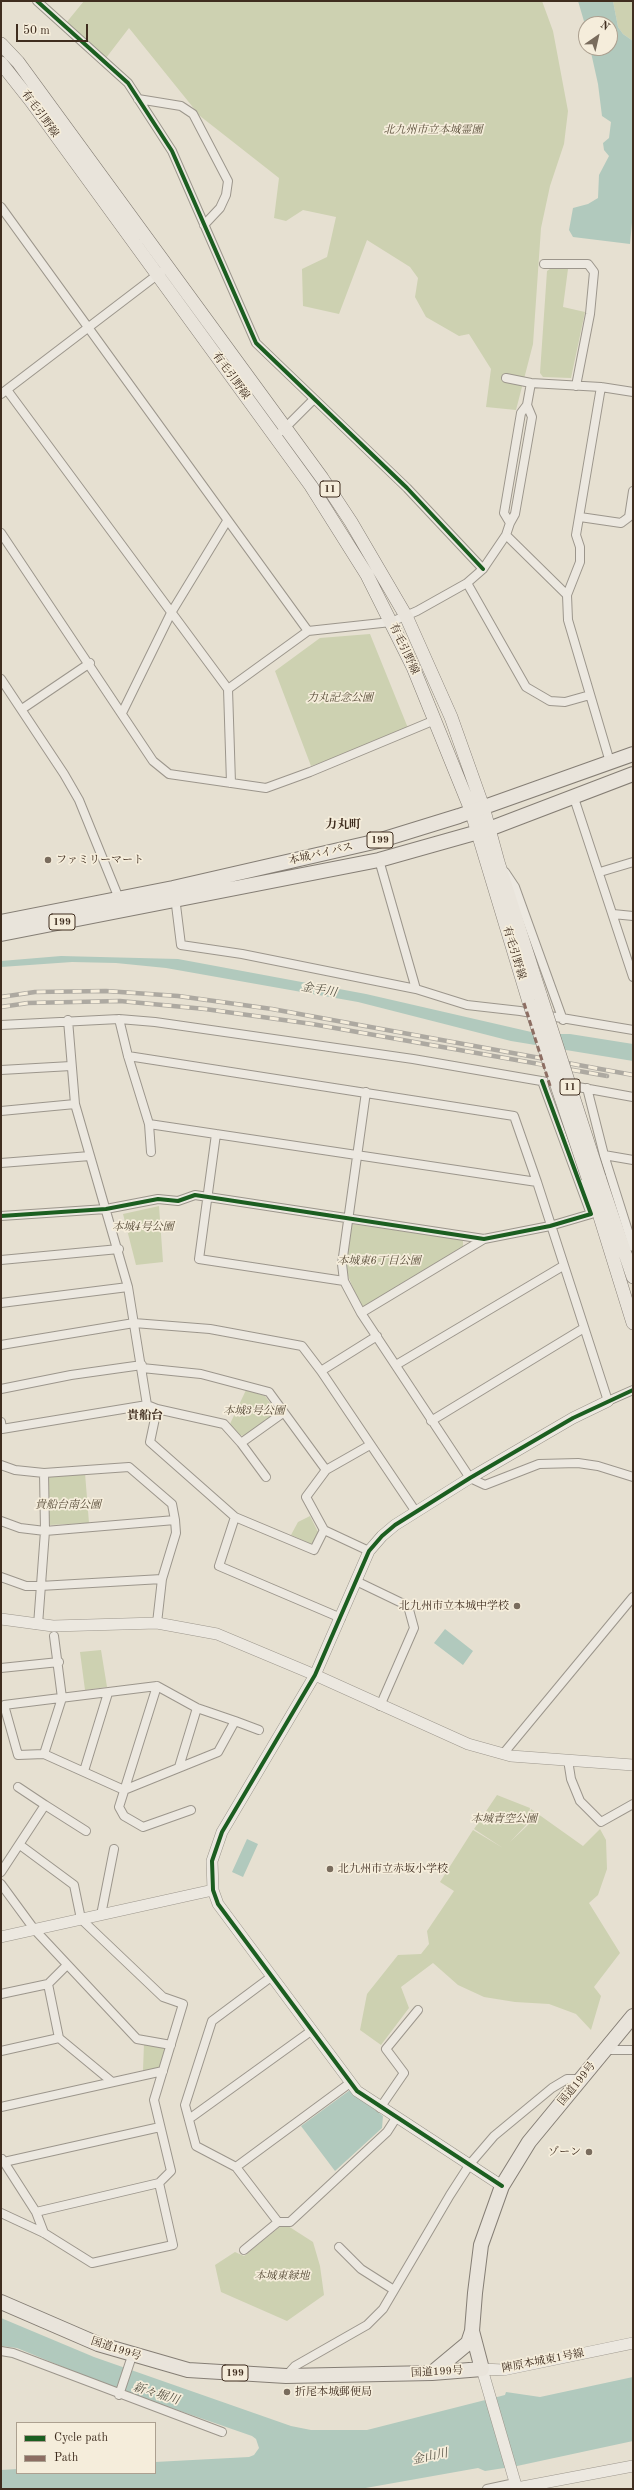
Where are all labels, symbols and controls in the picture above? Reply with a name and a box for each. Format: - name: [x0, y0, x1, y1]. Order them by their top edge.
- scale bar: [18, 16, 90, 42]
- north arrow: [578, 16, 618, 56]
- text: N: [598, 20, 611, 33]
- text: 50 m: [23, 25, 50, 37]
- street label: 有毛引野線: [18, 88, 62, 140]
- park label: 北九州市立本城霊園: [384, 123, 482, 137]
- street label: 有毛引野線: [209, 350, 253, 402]
- road number: 11: [320, 481, 340, 497]
- street label: 有毛引野線: [386, 621, 422, 677]
- park label: 力丸記念公園: [307, 691, 373, 705]
- district label: 力丸町: [325, 818, 361, 832]
- road number: 199: [367, 832, 393, 848]
- street label: 本城バイパス: [287, 840, 355, 868]
- place label: ファミリーマート: [56, 853, 144, 867]
- marker: ファミリーマート: [43, 855, 53, 865]
- road number: 199: [49, 914, 75, 930]
- street label: 有毛引野線: [500, 925, 528, 981]
- water label: 金手川: [300, 980, 338, 1000]
- road number: 11: [560, 1079, 580, 1095]
- park label: 本城4号公園: [112, 1220, 174, 1234]
- park label: 本城東6丁目公園: [337, 1254, 421, 1268]
- park label: 本城3号公園: [223, 1404, 285, 1418]
- district label: 貴船台: [127, 1409, 163, 1423]
- park label: 貴船台南公園: [35, 1498, 101, 1512]
- place label: 北九州市立本城中学校: [399, 1599, 509, 1613]
- marker: 北九州市立本城中学校: [512, 1601, 522, 1611]
- park label: 本城青空公園: [471, 1812, 537, 1826]
- place label: 北九州市立赤坂小学校: [338, 1862, 448, 1876]
- marker: 北九州市立赤坂小学校: [325, 1864, 335, 1874]
- street label: 国道199号: [555, 2060, 599, 2108]
- place label: ゾーン: [548, 2145, 581, 2159]
- marker: ゾーン: [584, 2147, 594, 2157]
- park label: 本城東緑地: [255, 2269, 309, 2283]
- street label: 国道199号: [89, 2335, 143, 2363]
- street label: 陣原本城東1号線: [501, 2347, 585, 2375]
- street label: 国道199号: [411, 2364, 463, 2380]
- road number: 199: [222, 2365, 248, 2381]
- water label: 新々堀川: [131, 2380, 181, 2408]
- place label: 折尾本城郵便局: [295, 2385, 372, 2399]
- marker: 折尾本城郵便局: [282, 2387, 292, 2397]
- legend: [16, 2422, 156, 2474]
- text: Cycle path: [54, 2432, 108, 2444]
- water label: 金山川: [411, 2446, 449, 2468]
- text: Path: [54, 2452, 78, 2464]

